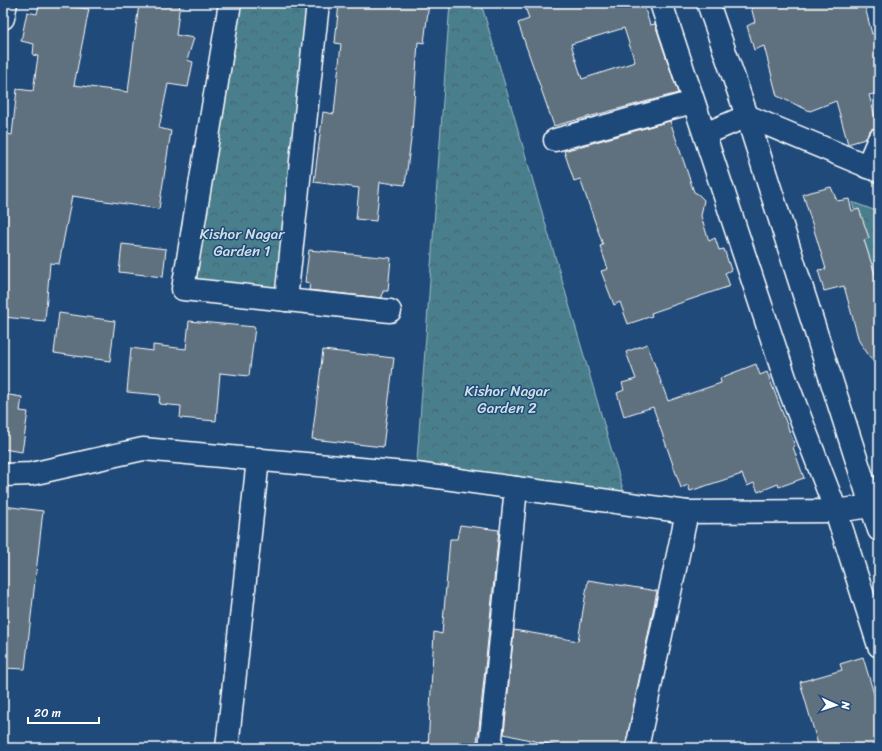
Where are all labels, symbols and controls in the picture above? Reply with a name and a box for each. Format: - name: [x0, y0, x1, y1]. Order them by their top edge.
- park label: Kishor Nagar Garden 1: [200, 221, 285, 264]
- park label: Kishor Nagar Garden 2: [465, 378, 550, 421]
- north arrow: [816, 685, 856, 725]
- scale bar: [28, 699, 99, 725]
- text: N: [836, 700, 855, 710]
- text: 20 m: [34, 702, 61, 724]

